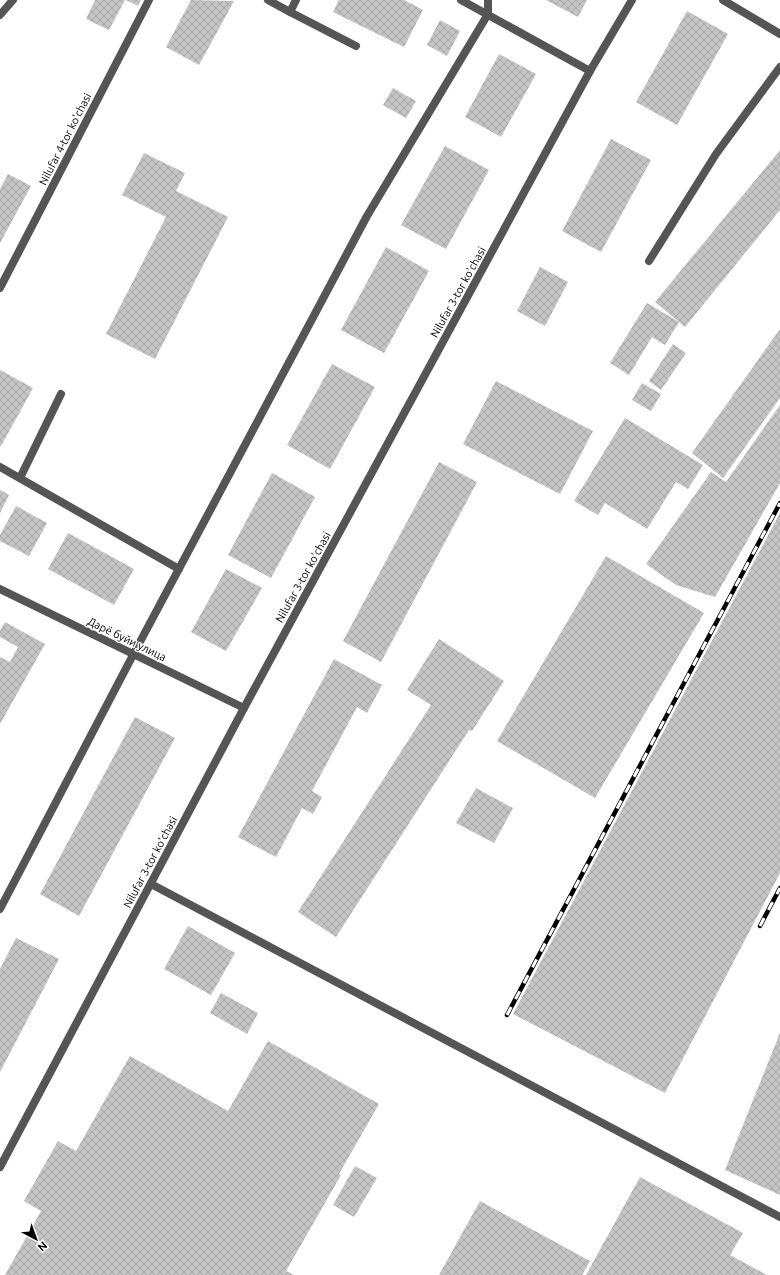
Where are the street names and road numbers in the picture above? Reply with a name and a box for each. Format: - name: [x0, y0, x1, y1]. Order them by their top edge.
- street label: Nilufar 4-tor ko'chasi: [37, 91, 93, 187]
- street label: Nilufar 3-tor ko'chasi: [428, 245, 488, 339]
- street label: Nilufar 3-tor ko'chasi: [273, 530, 333, 624]
- street label: Дарё буйи улица: [86, 615, 168, 663]
- street label: Nilufar 3-tor ko'chasi: [121, 814, 179, 910]

